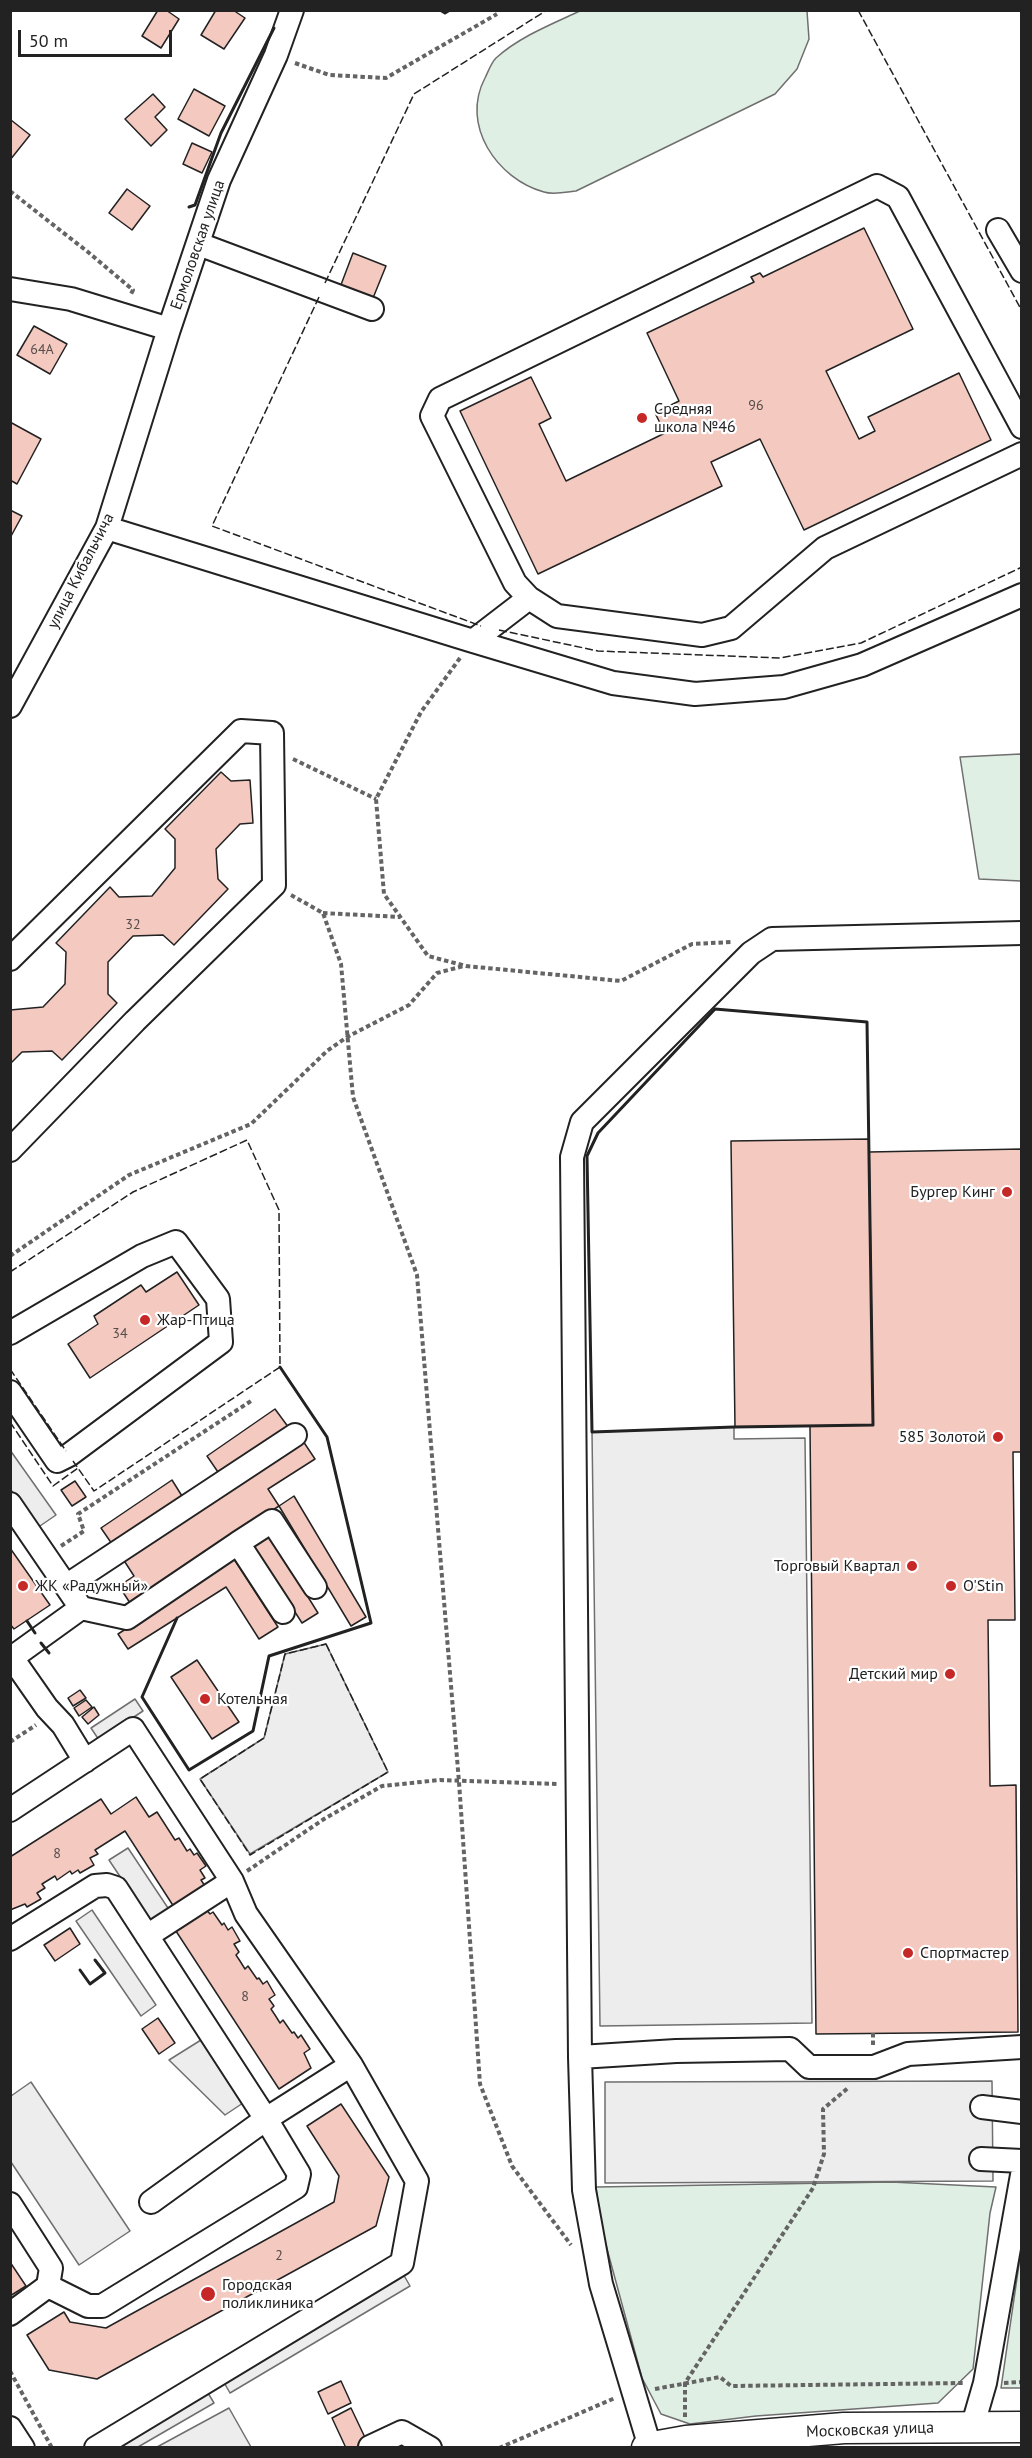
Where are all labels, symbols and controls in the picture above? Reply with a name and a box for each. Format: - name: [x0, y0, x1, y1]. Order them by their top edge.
- scale bar: [21, 18, 176, 56]
- text: 50 m: [29, 29, 68, 52]
- street label: Ермоловская улица: [167, 178, 229, 312]
- house number: 64А: [30, 342, 54, 358]
- house number: 96: [748, 398, 764, 414]
- place label: Средняя школа №46: [654, 399, 736, 437]
- marker: Средняя школа №46: [635, 411, 649, 425]
- street label: улица Кибальчича: [44, 510, 118, 632]
- house number: 32: [125, 917, 141, 933]
- place label: Бургер Кинг: [910, 1182, 995, 1202]
- marker: Бургер Кинг: [1000, 1185, 1014, 1199]
- place label: Жар-Птица: [157, 1310, 235, 1330]
- marker: Жар-Птица: [138, 1313, 152, 1327]
- house number: 34: [112, 1326, 128, 1342]
- place label: 585 Золотой: [899, 1427, 986, 1447]
- marker: 585 Золотой: [991, 1430, 1005, 1444]
- place label: Торговый Квартал: [774, 1556, 900, 1576]
- marker: Торговый Квартал: [905, 1559, 919, 1573]
- place label: ЖК «Радужный»: [35, 1576, 148, 1596]
- place label: O'Stin: [963, 1576, 1004, 1596]
- marker: ЖК «Радужный»: [16, 1579, 30, 1593]
- marker: O'Stin: [944, 1579, 958, 1593]
- place label: Детский мир: [849, 1664, 938, 1684]
- marker: Детский мир: [943, 1667, 957, 1681]
- place label: Котельная: [217, 1689, 288, 1709]
- marker: Котельная: [198, 1692, 212, 1706]
- house number: 8: [53, 1846, 61, 1862]
- place label: Спортмастер: [920, 1943, 1009, 1963]
- marker: Спортмастер: [901, 1946, 915, 1960]
- house number: 8: [241, 1989, 249, 2005]
- house number: 2: [275, 2248, 283, 2264]
- place label: Городская поликлиника: [222, 2275, 314, 2313]
- marker: Городская поликлиника: [199, 2285, 217, 2303]
- street label: Московская улица: [806, 2418, 934, 2442]

